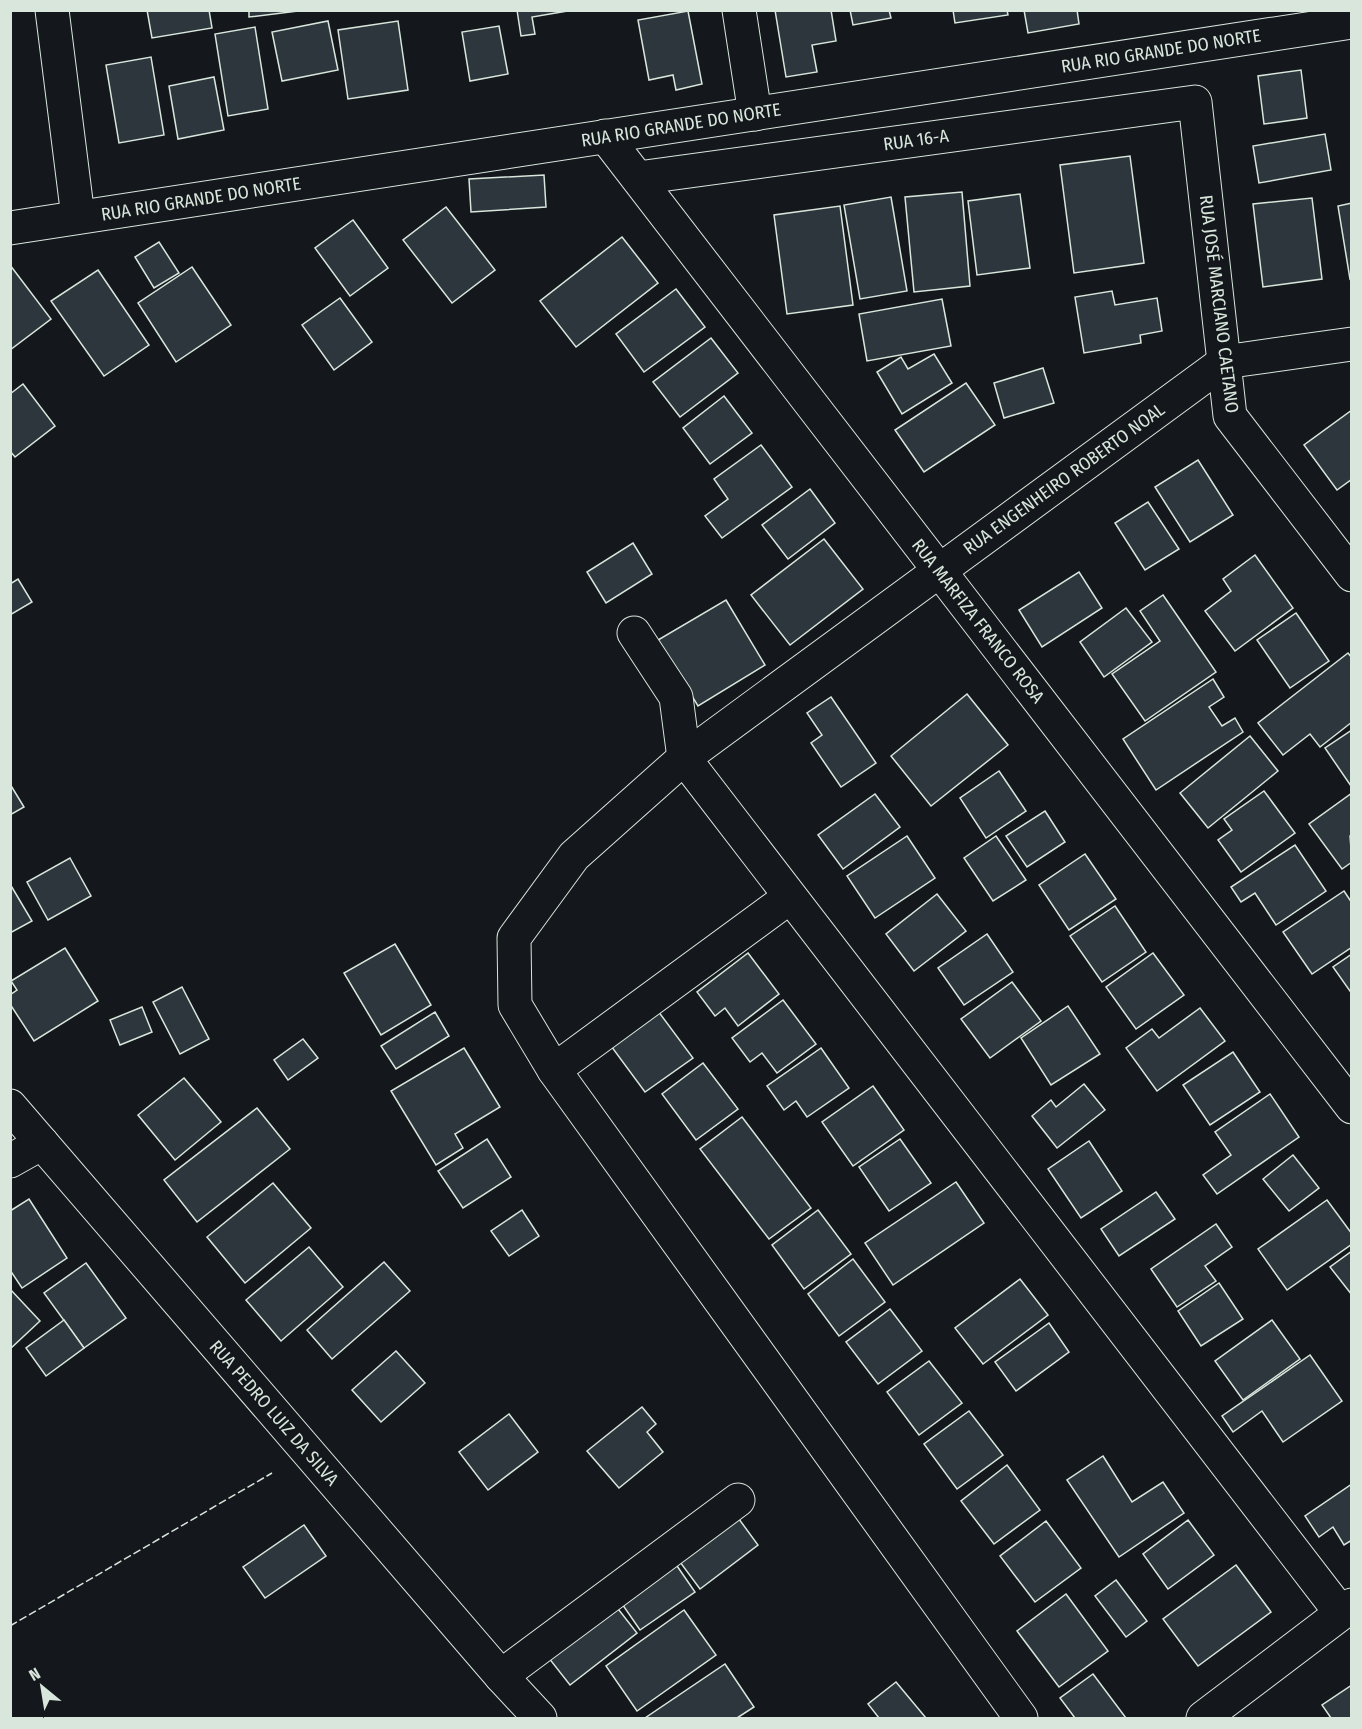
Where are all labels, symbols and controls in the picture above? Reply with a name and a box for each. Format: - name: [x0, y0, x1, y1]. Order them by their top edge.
- street label: RUA RIO GRANDE DO NORTE: [1060, 24, 1262, 78]
- street label: RUA RIO GRANDE DO NORTE: [580, 98, 782, 152]
- street label: RUA 16-A: [882, 124, 951, 155]
- street label: RUA RIO GRANDE DO NORTE: [100, 172, 302, 226]
- street label: RUA JOSÉ MARCIANO CAETANO: [1195, 194, 1244, 414]
- street label: RUA ENGENHEIRO ROBERTO NOAL: [959, 399, 1169, 559]
- street label: RUA MARFIZA FRANCO ROSA: [907, 535, 1049, 708]
- street label: RUA PEDRO LUIZ DA SILVA: [205, 1336, 344, 1491]
- north arrow: [12, 1657, 72, 1717]
- text: N: [26, 1664, 44, 1685]

